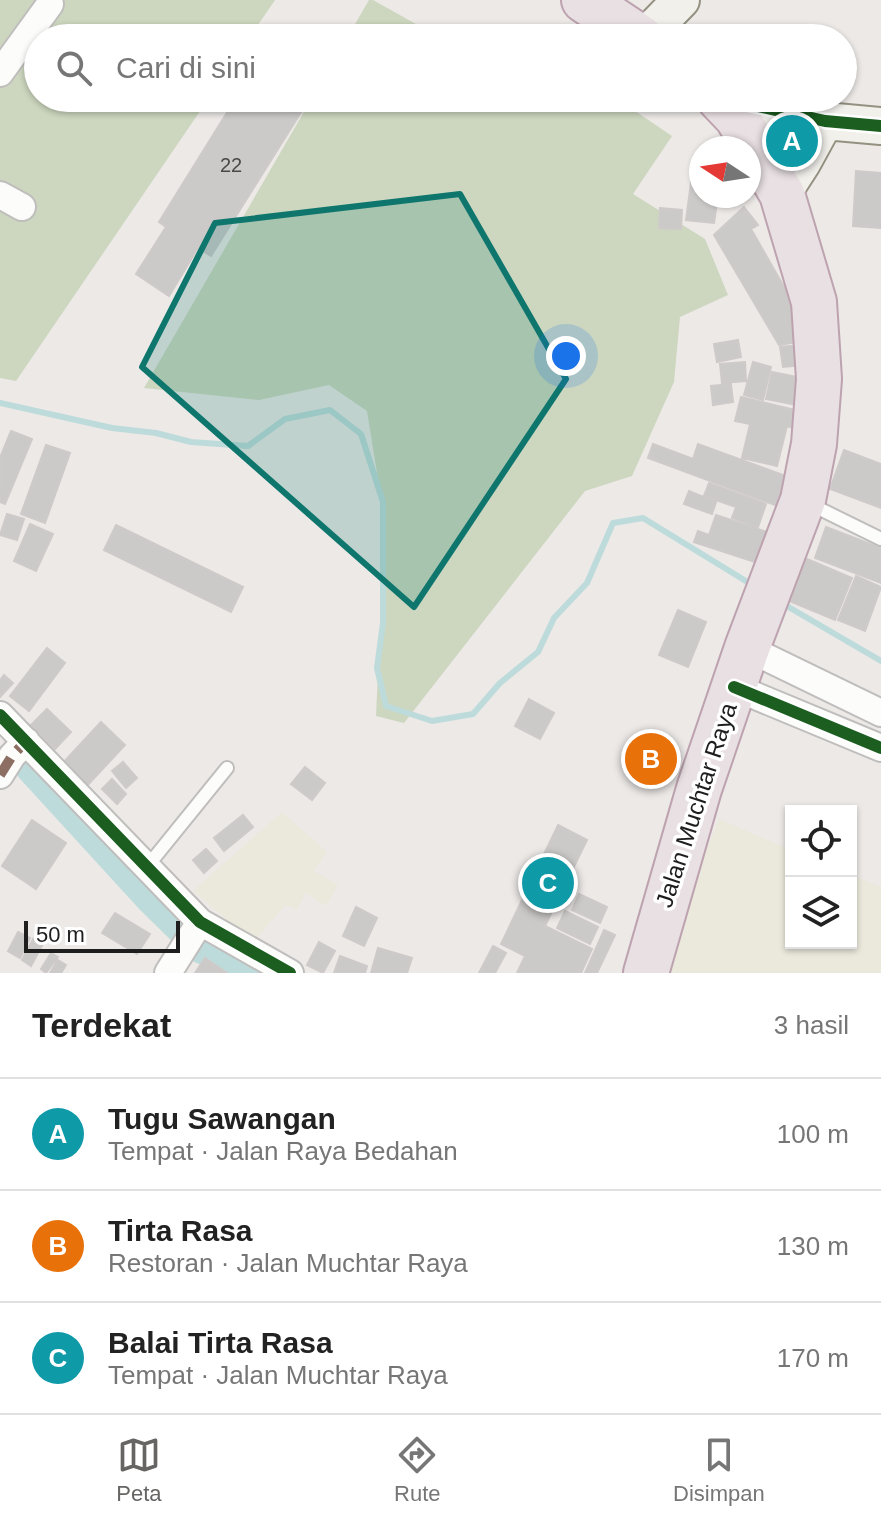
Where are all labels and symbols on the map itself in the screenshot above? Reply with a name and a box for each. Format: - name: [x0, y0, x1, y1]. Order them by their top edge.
- pin: A: [766, 111, 818, 171]
- north arrow: [689, 136, 761, 208]
- house number: 22: [220, 154, 242, 176]
- your location: [546, 336, 586, 376]
- street label: Jalan Muchtar Raya: [650, 699, 742, 911]
- pin: B: [625, 729, 677, 789]
- pin: C: [522, 853, 574, 913]
- scale bar: [24, 917, 180, 953]

